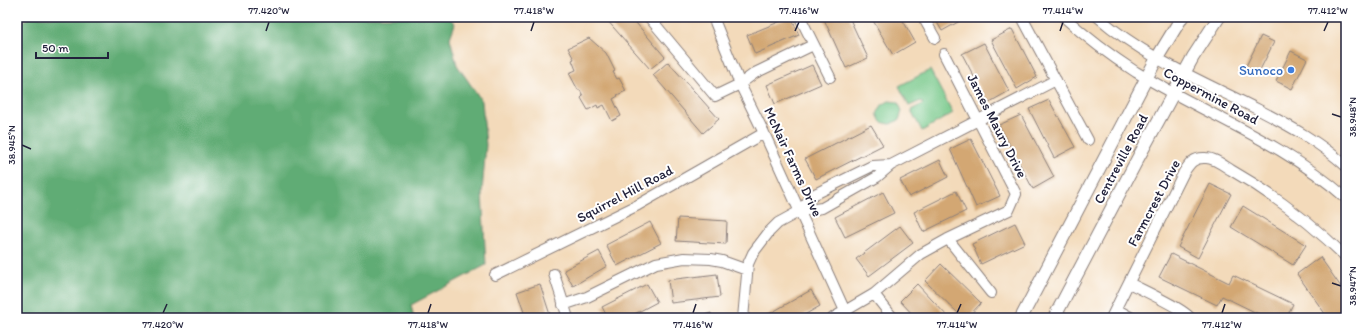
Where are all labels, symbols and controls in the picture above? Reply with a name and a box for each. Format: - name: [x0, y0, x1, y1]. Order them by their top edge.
- text: 77.420°W: [248, 4, 290, 17]
- text: 77.418°W: [514, 4, 554, 17]
- text: 77.416°W: [779, 4, 819, 17]
- text: 77.414°W: [1043, 4, 1084, 17]
- text: 77.412°W: [1308, 4, 1348, 17]
- scale bar: [36, 34, 108, 60]
- text: 50 m: [42, 41, 68, 55]
- place label: Sunoco: [1239, 62, 1283, 79]
- street label: Coppermine Road: [1160, 64, 1262, 129]
- marker: Sunoco: [1286, 65, 1296, 75]
- street label: James Maury Drive: [963, 71, 1031, 181]
- text: 38.948°N: [1346, 97, 1359, 137]
- street label: McNair Farms Drive: [760, 104, 826, 220]
- street label: Centreville Road: [1090, 111, 1152, 207]
- text: 38.945°N: [5, 125, 18, 165]
- street label: Farmcrest Drive: [1124, 156, 1184, 249]
- street label: Squirrel Hill Road: [574, 161, 676, 226]
- text: 38.947°N: [1346, 266, 1359, 306]
- text: 77.420°W: [142, 318, 184, 331]
- text: 77.418°W: [408, 318, 448, 331]
- text: 77.416°W: [673, 318, 713, 331]
- text: 77.414°W: [937, 318, 978, 331]
- text: 77.412°W: [1202, 318, 1242, 331]

